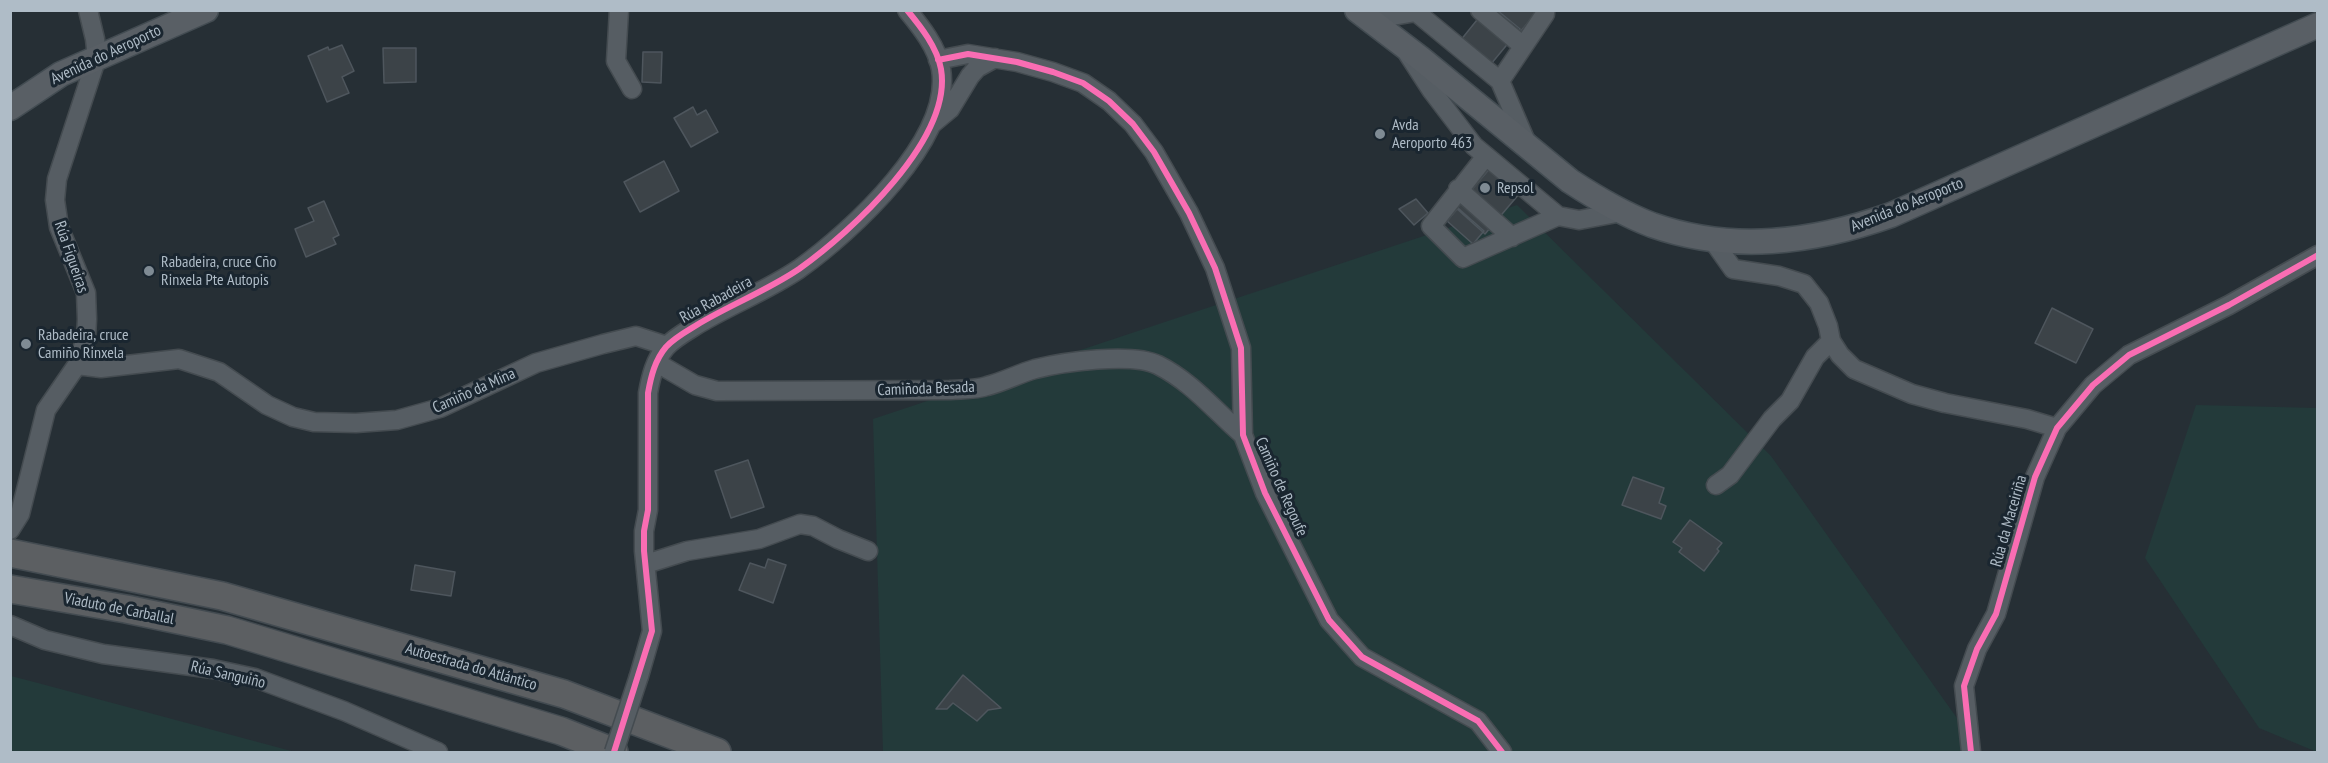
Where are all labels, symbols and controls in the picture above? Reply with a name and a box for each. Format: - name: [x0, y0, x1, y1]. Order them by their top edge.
- street label: Avenida do Aeroporto: [48, 21, 164, 89]
- place label: Avda Aeroporto 463: [1392, 115, 1472, 153]
- marker: Avda Aeroporto 463: [1373, 127, 1387, 141]
- street label: Avenida do Aeroporto: [1848, 174, 1966, 236]
- place label: Repsol: [1497, 178, 1534, 198]
- marker: Repsol: [1478, 181, 1492, 195]
- street label: Rúa Figueiras: [50, 219, 92, 295]
- place label: Rabadeira, cruce Cño Rinxela Pte Autopis: [161, 252, 276, 290]
- marker: Rabadeira, cruce Cño Rinxela Pte Autopis: [142, 264, 156, 278]
- street label: Rúa Rabadeira: [677, 272, 755, 328]
- place label: Rabadeira, cruce Camiño Rinxela: [38, 325, 129, 363]
- marker: Rabadeira, cruce Camiño Rinxela: [19, 337, 33, 351]
- street label: Camiño da Mina: [430, 364, 518, 418]
- street label: Camiñoda Besada: [877, 378, 975, 400]
- street label: Camiño de Regoufe: [1251, 434, 1311, 540]
- street label: Rúa da Maceiriña: [1987, 473, 2031, 569]
- street label: Viaduto de Carballal: [62, 589, 176, 629]
- street label: Autoestrada do Atlántico: [403, 639, 539, 695]
- street label: Rúa Sanguiño: [189, 657, 267, 693]

